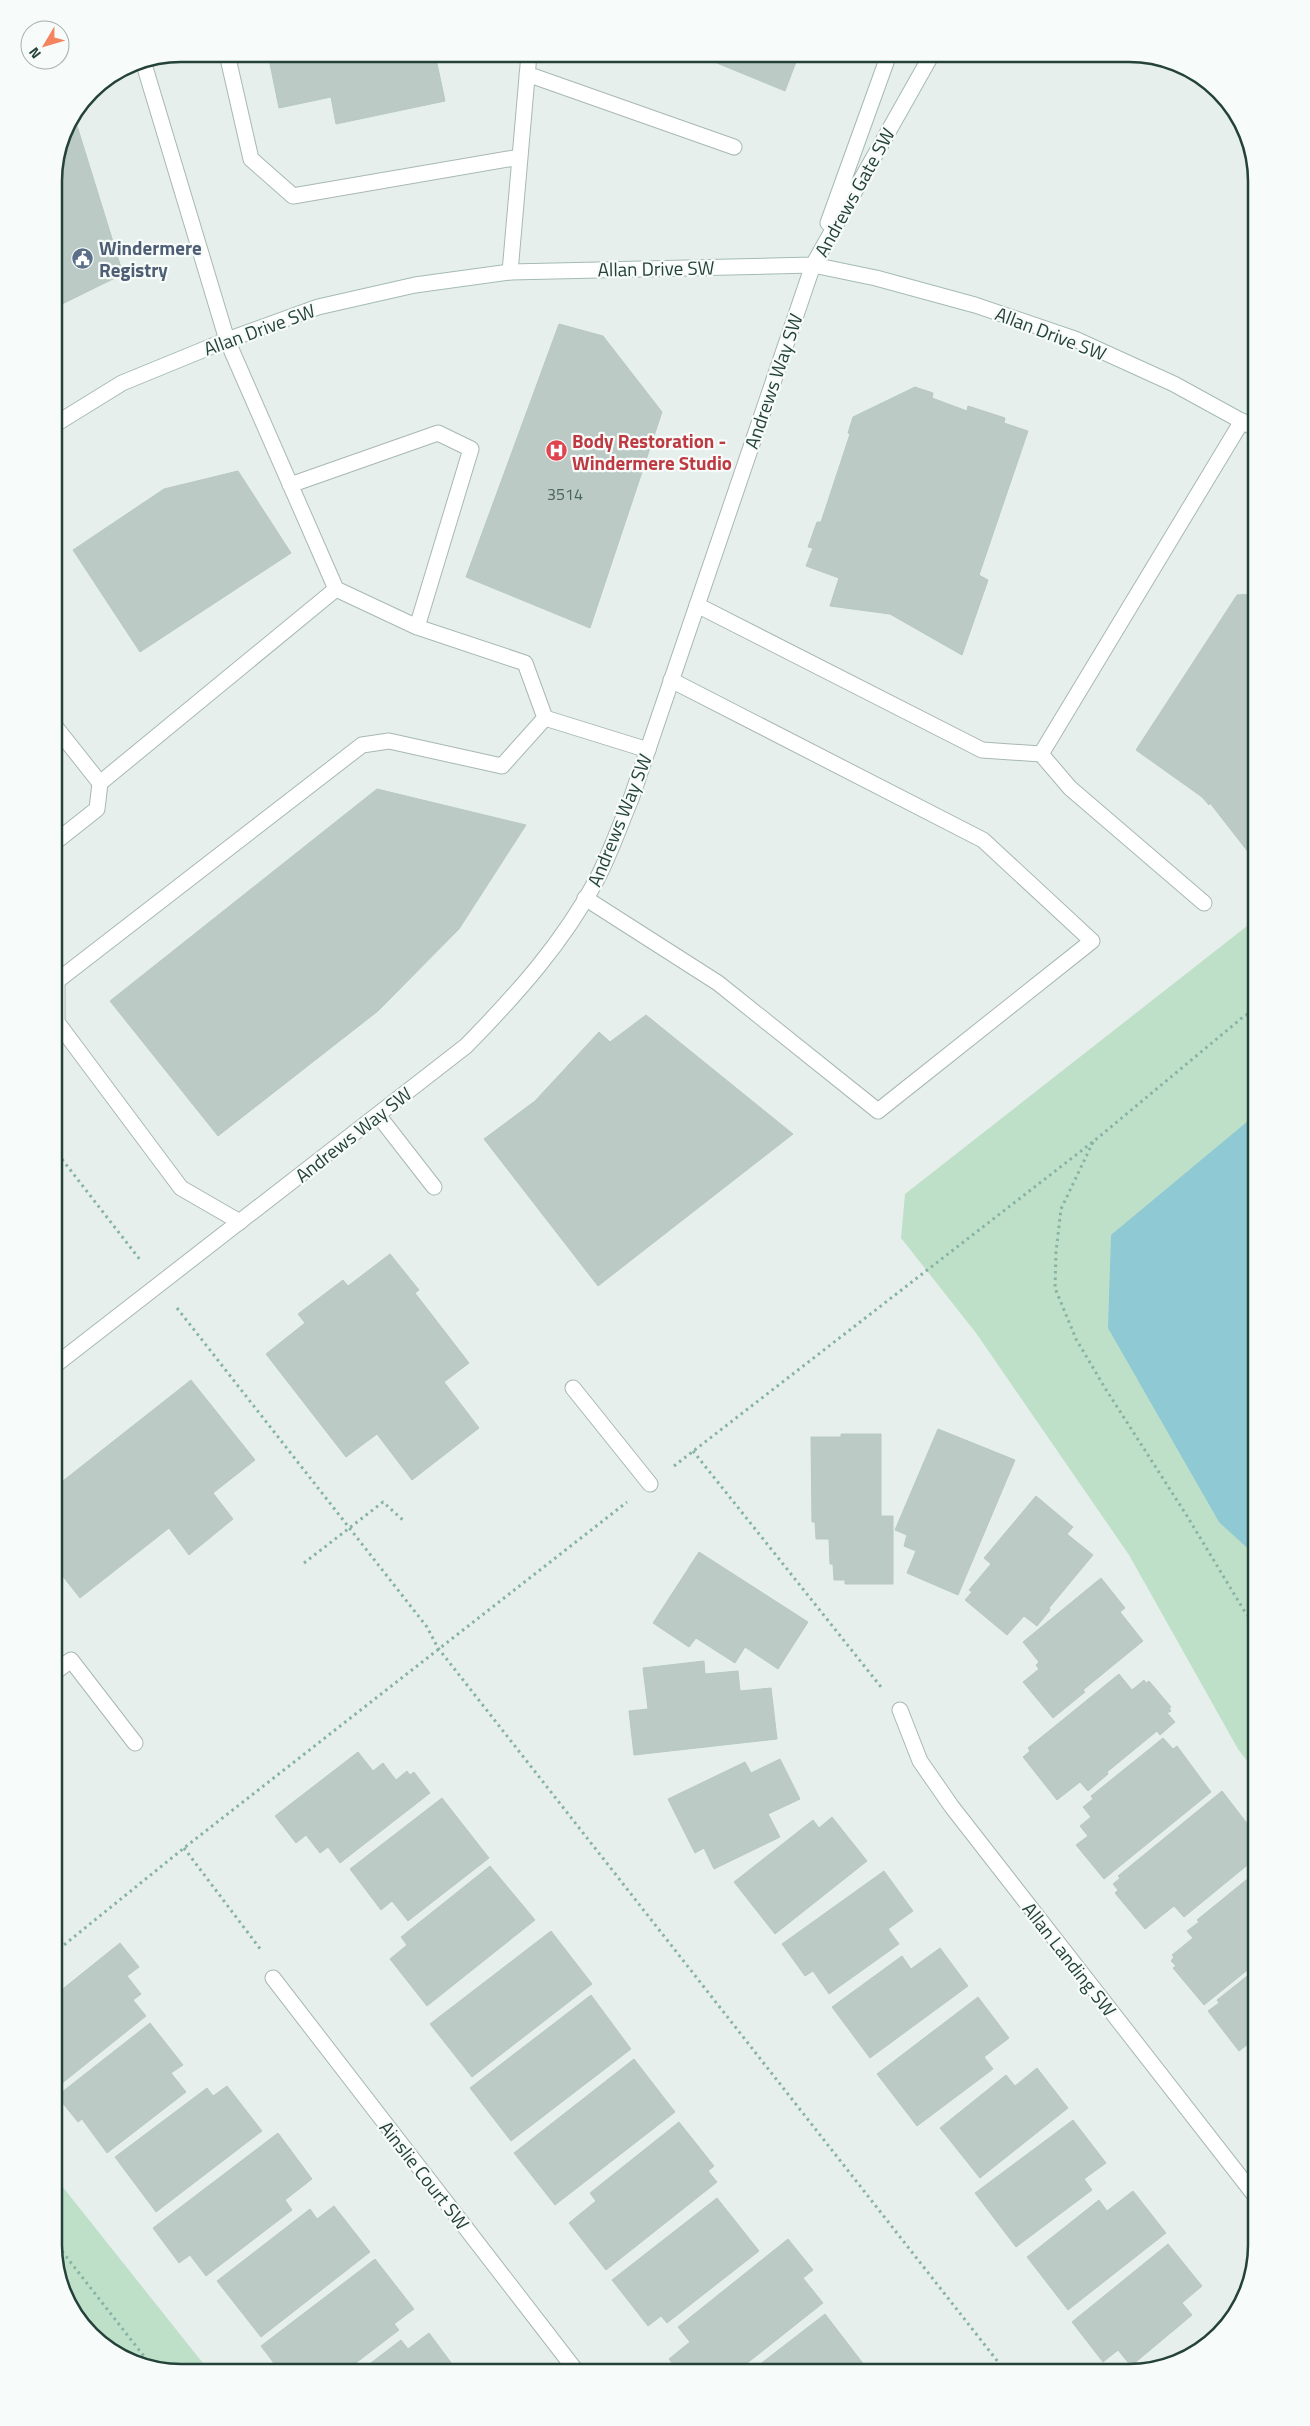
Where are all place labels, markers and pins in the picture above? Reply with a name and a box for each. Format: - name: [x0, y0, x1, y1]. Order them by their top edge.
- place label: Windermere Registry: [99, 233, 202, 284]
- public building icon: Windermere Registry: [71, 246, 95, 270]
- place label: Body Restoration - Windermere Studio: [572, 426, 732, 477]
- hospital icon: Body Restoration - Windermere Studio: [544, 439, 568, 463]

